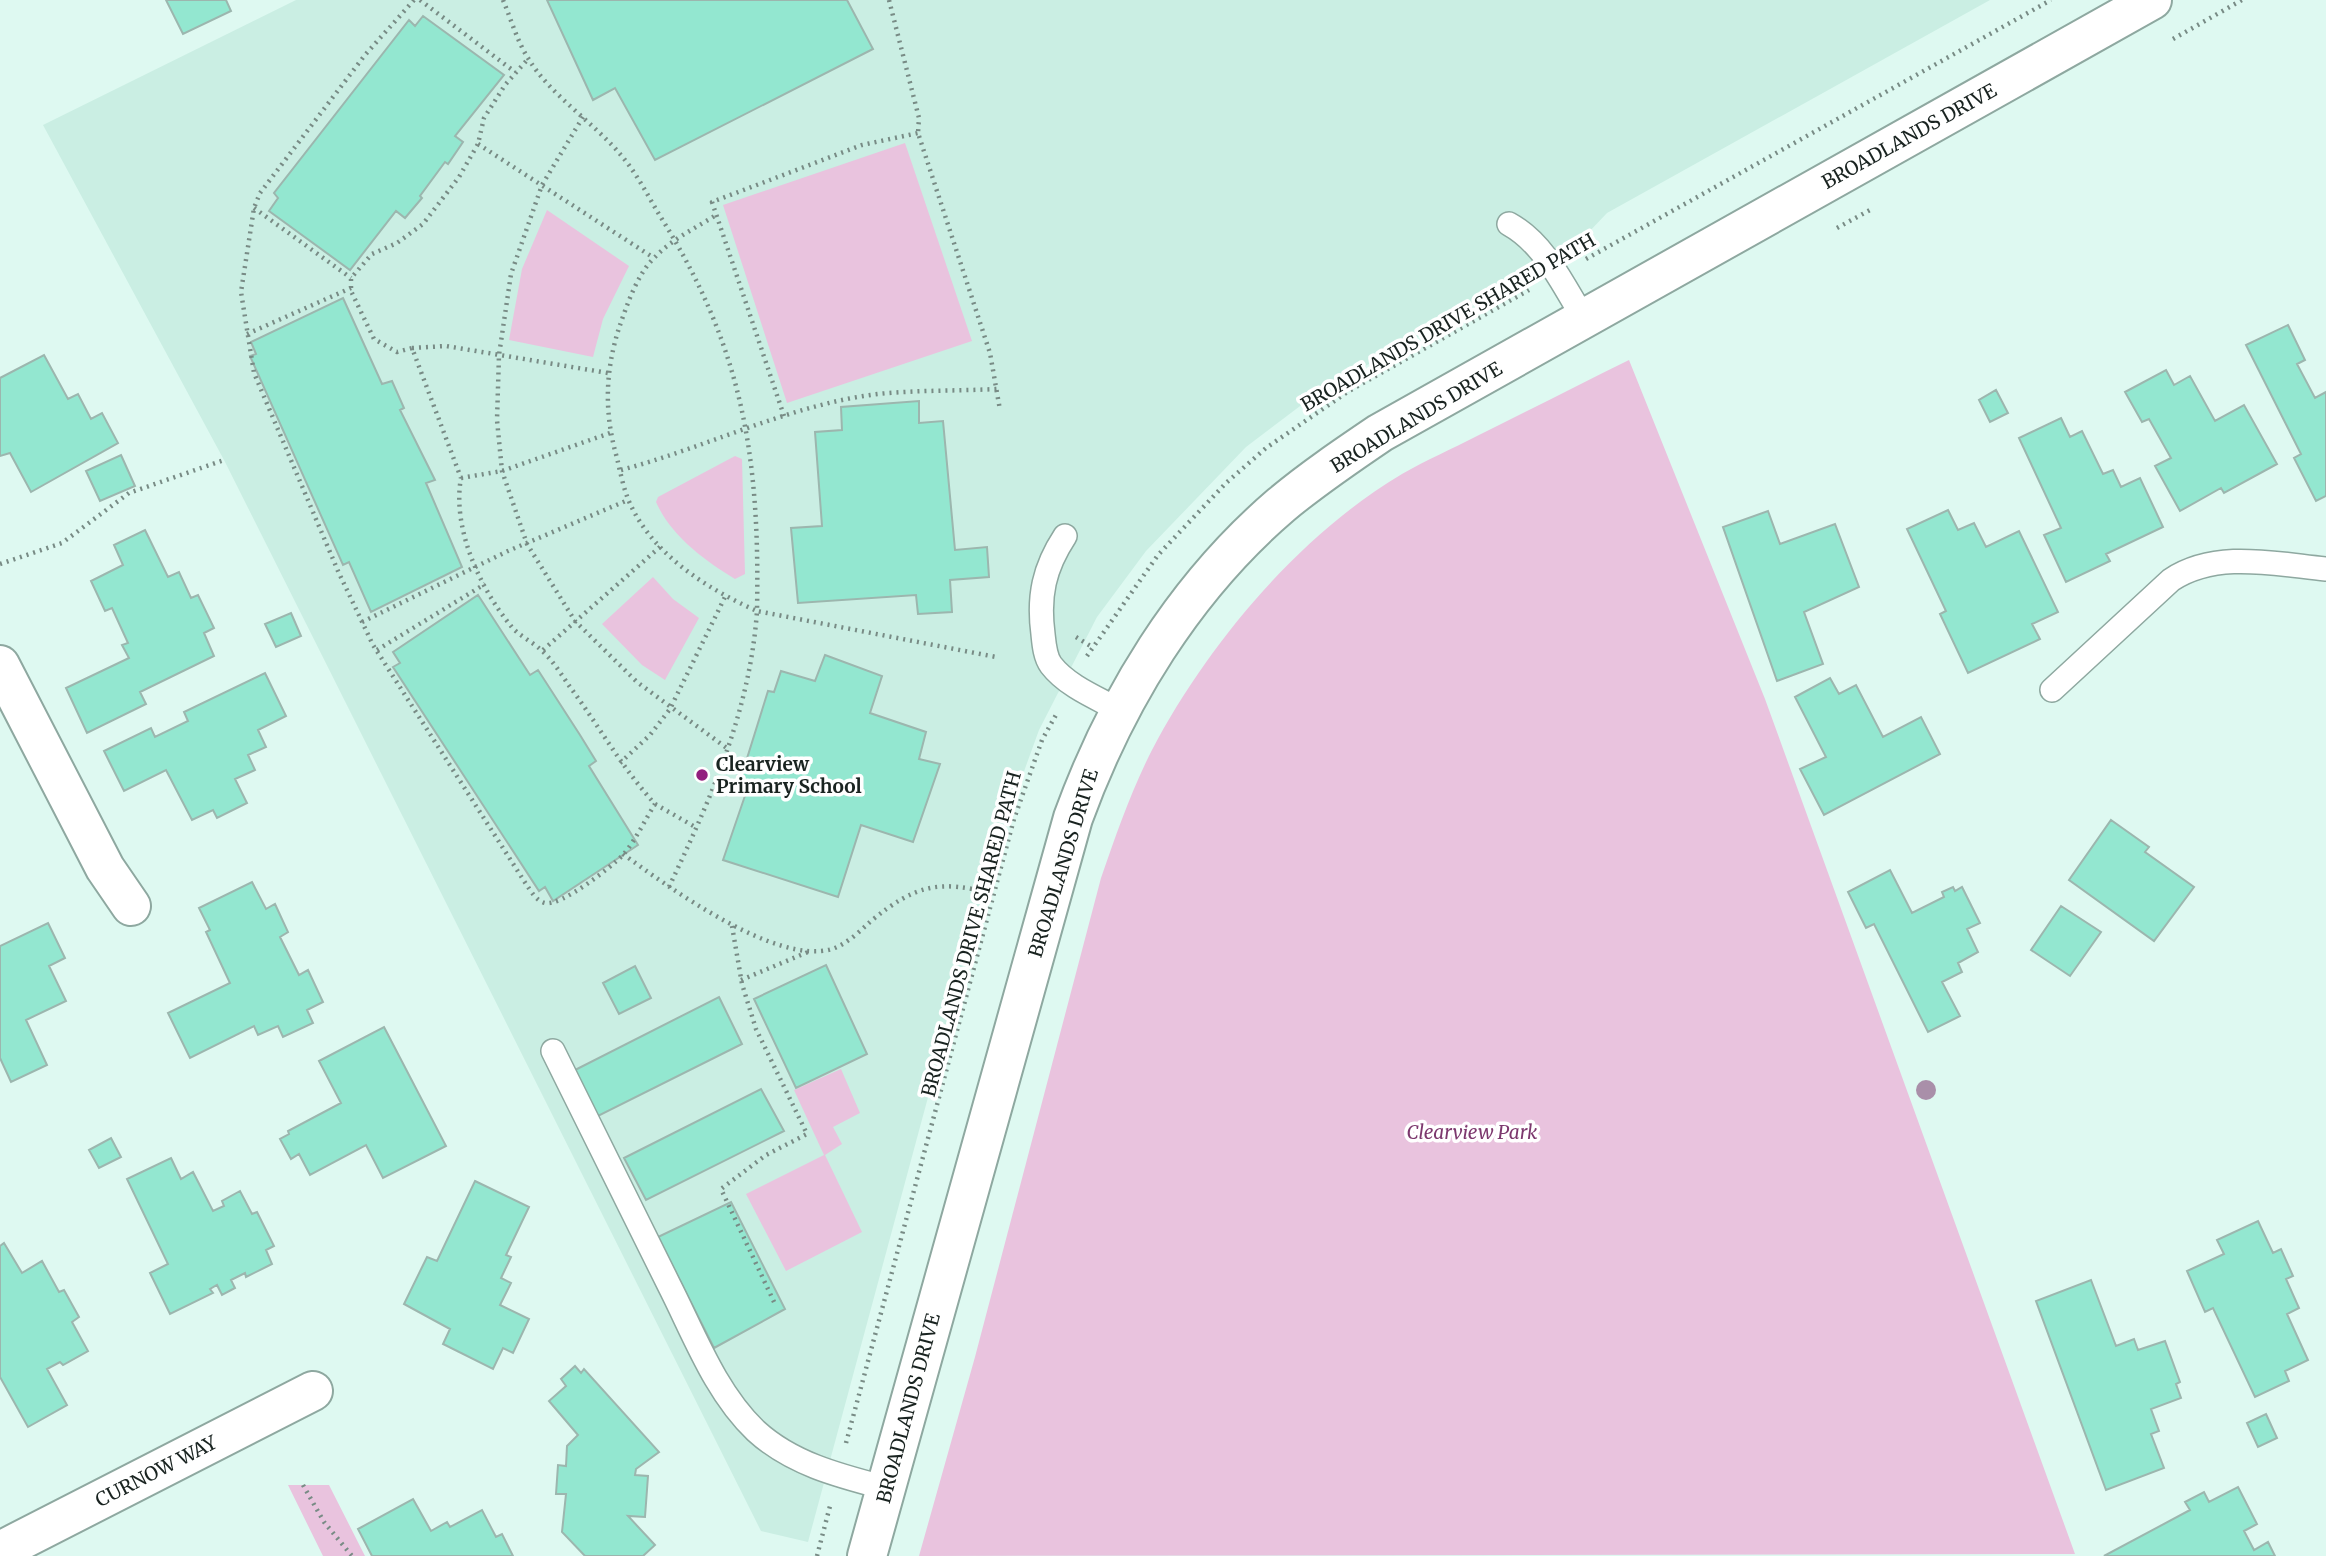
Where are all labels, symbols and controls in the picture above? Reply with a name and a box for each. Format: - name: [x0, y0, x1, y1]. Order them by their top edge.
- street label: BROADLANDS DRIVE: [1818, 78, 2000, 194]
- street label: BROADLANDS DRIVE SHARED PATH: [1297, 228, 1599, 416]
- street label: BROADLANDS DRIVE: [1326, 357, 1506, 477]
- place label: Clearview Primary School: [716, 752, 862, 798]
- street label: BROADLANDS DRIVE: [1023, 766, 1103, 960]
- marker: Clearview Primary School: [694, 767, 710, 783]
- street label: BROADLANDS DRIVE SHARED PATH: [916, 769, 1026, 1099]
- park label: Clearview Park: [1407, 1120, 1538, 1144]
- street label: BROADLANDS DRIVE: [871, 1310, 945, 1506]
- street label: CURNOW WAY: [91, 1430, 221, 1512]

